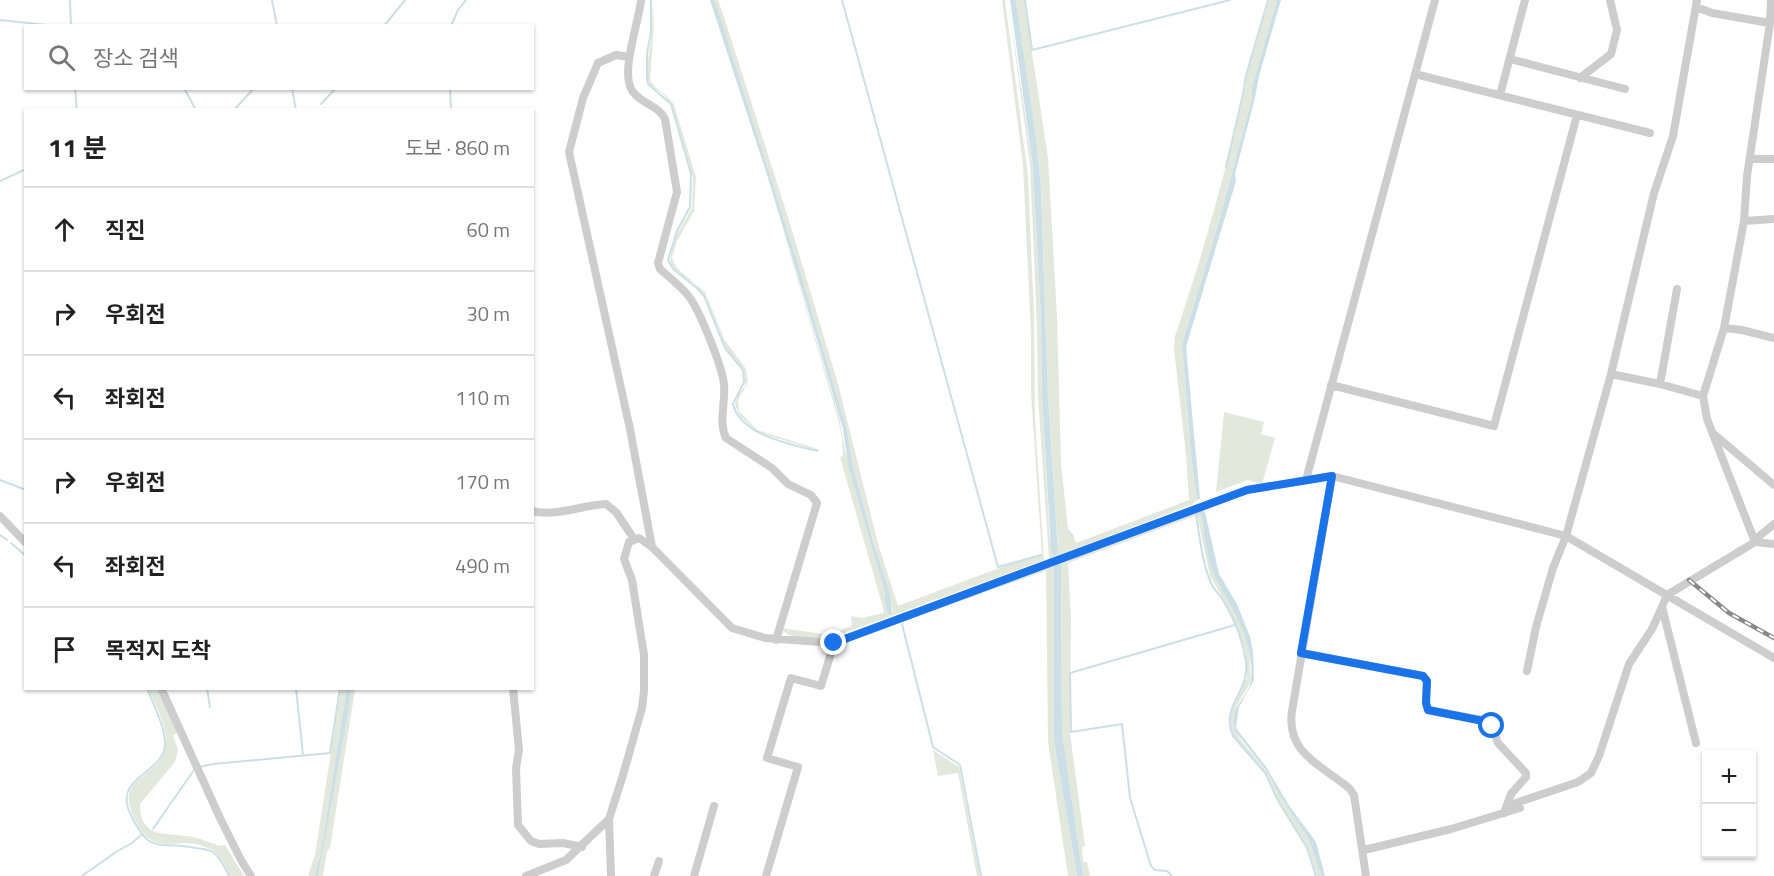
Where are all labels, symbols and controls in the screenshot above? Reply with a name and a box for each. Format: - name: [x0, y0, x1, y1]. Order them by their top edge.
- search box: [24, 24, 534, 90]
- icon: search: [45, 41, 78, 74]
- text: 장소 검색: [93, 41, 179, 75]
- text: 11 분: [48, 128, 107, 167]
- text: 도보 · 860 m: [405, 132, 510, 163]
- icon: ahead: [48, 213, 81, 246]
- text: 직진: [105, 213, 145, 247]
- text: 60 m: [466, 214, 510, 245]
- icon: right: [48, 297, 81, 330]
- text: 우회전: [105, 297, 166, 331]
- text: 30 m: [466, 298, 510, 329]
- icon: left: [48, 381, 81, 414]
- text: 좌회전: [105, 381, 166, 415]
- text: 110 m: [455, 382, 510, 413]
- icon: right: [48, 465, 81, 498]
- text: 우회전: [105, 465, 166, 499]
- text: 170 m: [455, 466, 510, 497]
- icon: left: [48, 549, 81, 582]
- text: 좌회전: [105, 549, 166, 583]
- text: 490 m: [455, 550, 510, 581]
- route end: [820, 629, 846, 655]
- icon: arrive: [48, 633, 81, 666]
- text: 목적지 도착: [105, 633, 211, 667]
- route start: [1478, 712, 1504, 738]
- map controls: [1702, 750, 1756, 858]
- button: +: [1702, 750, 1756, 804]
- button: −: [1702, 804, 1756, 858]

